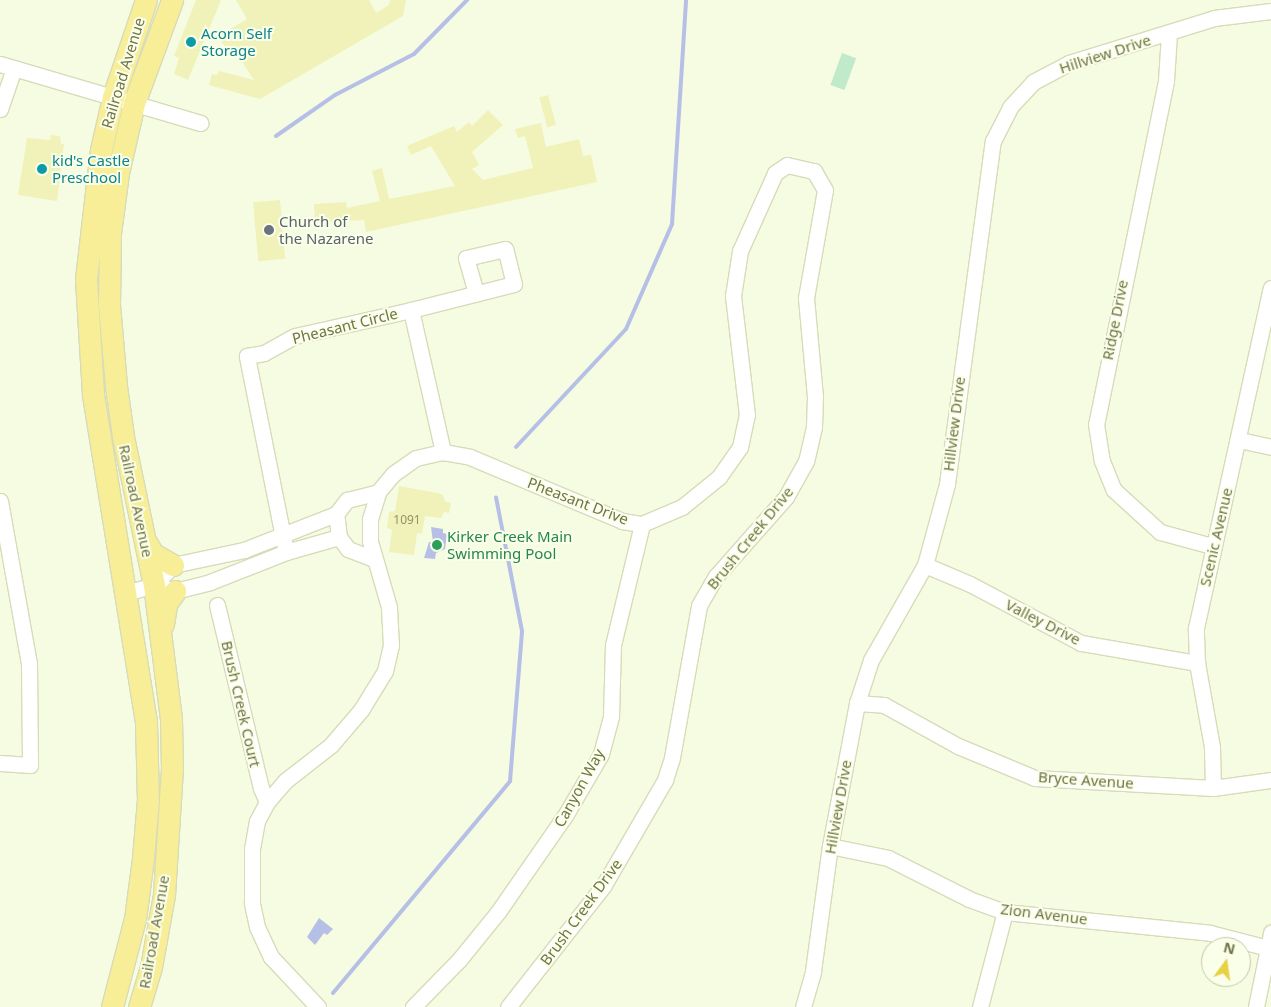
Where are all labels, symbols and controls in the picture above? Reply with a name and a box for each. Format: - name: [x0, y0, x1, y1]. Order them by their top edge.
- street label: Railroad Avenue: [98, 16, 148, 130]
- place label: Acorn Self Storage: [201, 24, 272, 59]
- street label: Hillview Drive: [1057, 31, 1153, 77]
- marker: Acorn Self Storage: [185, 36, 197, 48]
- place label: kid's Castle Preschool: [52, 151, 130, 186]
- marker: kid's Castle Preschool: [36, 163, 48, 175]
- place label: Church of the Nazarene: [279, 212, 373, 247]
- marker: Church of the Nazarene: [263, 224, 275, 236]
- street label: Ridge Drive: [1098, 278, 1132, 362]
- street label: Pheasant Circle: [290, 304, 400, 348]
- street label: Hillview Drive: [939, 376, 969, 472]
- street label: Railroad Avenue: [115, 443, 157, 559]
- street label: Pheasant Drive: [525, 474, 631, 528]
- street label: Brush Creek Drive: [703, 483, 797, 593]
- street label: Scenic Avenue: [1196, 486, 1236, 588]
- house number: 1091: [393, 513, 421, 527]
- place label: Kirker Creek Main Swimming Pool: [447, 527, 572, 562]
- marker: Kirker Creek Main Swimming Pool: [431, 539, 443, 551]
- street label: Valley Drive: [1003, 595, 1083, 649]
- street label: Brush Creek Court: [218, 639, 264, 769]
- street label: Canyon Way: [550, 746, 608, 830]
- street label: Hillview Drive: [821, 759, 855, 855]
- street label: Bryce Avenue: [1038, 768, 1134, 792]
- street label: Brush Creek Drive: [536, 855, 626, 969]
- street label: Railroad Avenue: [135, 874, 173, 990]
- street label: Zion Avenue: [1000, 900, 1088, 928]
- north arrow: [1201, 937, 1251, 987]
- text: N: [1222, 937, 1237, 959]

